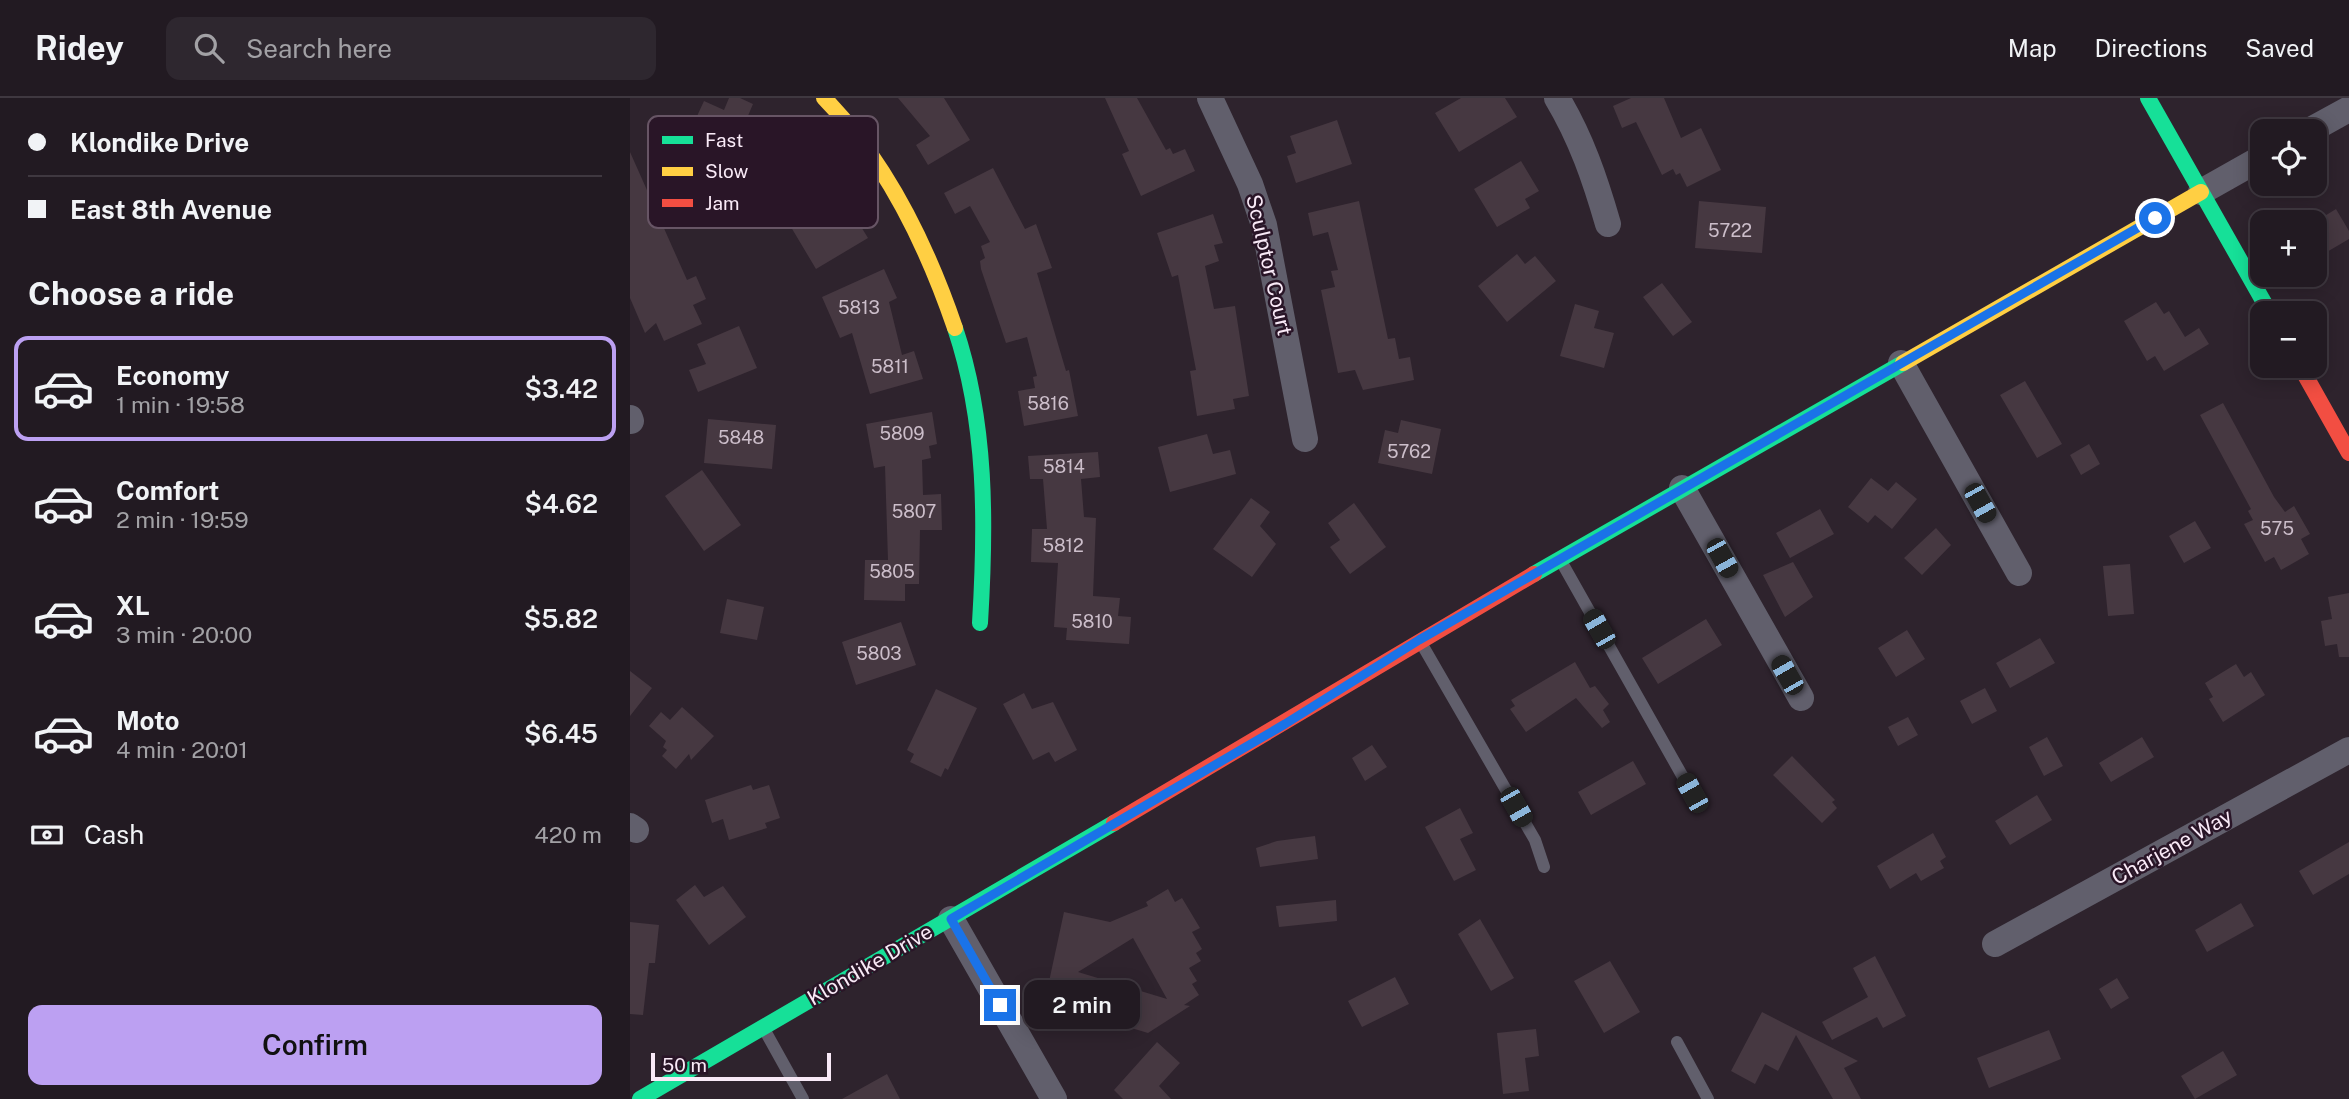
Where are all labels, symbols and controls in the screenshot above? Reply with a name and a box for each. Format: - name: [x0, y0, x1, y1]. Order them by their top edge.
- search box: [166, 17, 656, 80]
- text: Ridey: [35, 29, 124, 67]
- icon: search: [190, 29, 228, 67]
- text: Search here: [246, 33, 392, 64]
- text: Map: [2008, 34, 2057, 62]
- text: Directions: [2095, 34, 2207, 62]
- text: Saved: [2245, 34, 2314, 62]
- legend: [648, 116, 878, 228]
- map controls: [2250, 119, 2327, 378]
- button: locate: [2250, 119, 2327, 196]
- text: Klondike Drive: [70, 127, 249, 158]
- text: Fast: [705, 129, 743, 151]
- text: Slow: [705, 160, 749, 182]
- text: Jam: [705, 192, 739, 214]
- street label: Sculptor Court: [1241, 192, 1298, 338]
- text: East 8th Avenue: [70, 194, 272, 225]
- route start: [2139, 202, 2171, 234]
- button: +: [2250, 210, 2327, 287]
- house number: 5722: [1708, 220, 1752, 241]
- text: Choose a ride: [28, 275, 234, 312]
- house number: 5813: [838, 297, 880, 318]
- button: −: [2250, 301, 2327, 378]
- house number: 5811: [871, 356, 909, 377]
- icon: car: [32, 357, 95, 420]
- text: Economy: [116, 360, 229, 391]
- text: $3.42: [525, 373, 598, 404]
- text: 1 min · 19:58: [116, 391, 245, 418]
- house number: 5816: [1027, 393, 1069, 414]
- house number: 5809: [879, 423, 925, 444]
- house number: 5848: [718, 427, 764, 448]
- house number: 5762: [1387, 441, 1431, 462]
- house number: 5814: [1043, 456, 1085, 477]
- icon: car: [32, 472, 95, 535]
- text: Comfort: [116, 475, 219, 506]
- car: [1961, 480, 2000, 526]
- text: $4.62: [525, 488, 598, 519]
- house number: 5807: [892, 501, 936, 522]
- text: 2 min · 19:59: [116, 506, 249, 533]
- house number: 575: [2260, 518, 2294, 539]
- house number: 5812: [1042, 535, 1084, 556]
- car: [1703, 535, 1742, 581]
- house number: 5805: [869, 561, 915, 582]
- icon: car: [32, 587, 95, 650]
- text: XL: [116, 590, 150, 621]
- text: $5.82: [524, 603, 598, 634]
- car: [1580, 606, 1619, 652]
- house number: 5810: [1071, 611, 1113, 632]
- text: 3 min · 20:00: [116, 621, 252, 648]
- house number: 5803: [856, 643, 902, 664]
- car: [1768, 652, 1807, 698]
- icon: car: [32, 702, 95, 765]
- text: Moto: [116, 705, 179, 736]
- text: $6.45: [524, 718, 598, 749]
- text: 4 min · 20:01: [116, 736, 248, 763]
- car: [1673, 770, 1712, 816]
- car: [1497, 784, 1536, 830]
- street label: Charjene Way: [2107, 803, 2236, 890]
- icon: cash: [28, 816, 66, 854]
- text: Cash: [84, 819, 144, 850]
- text: 420 m: [534, 821, 602, 848]
- street label: Klondike Drive: [803, 919, 937, 1011]
- callout: 2 min: [1024, 981, 1140, 1030]
- route end: [984, 989, 1016, 1021]
- text: 2 min: [1052, 991, 1112, 1018]
- button: Confirm: [28, 1005, 602, 1085]
- scale bar: [651, 1050, 831, 1082]
- text: 50 m: [662, 1054, 707, 1076]

